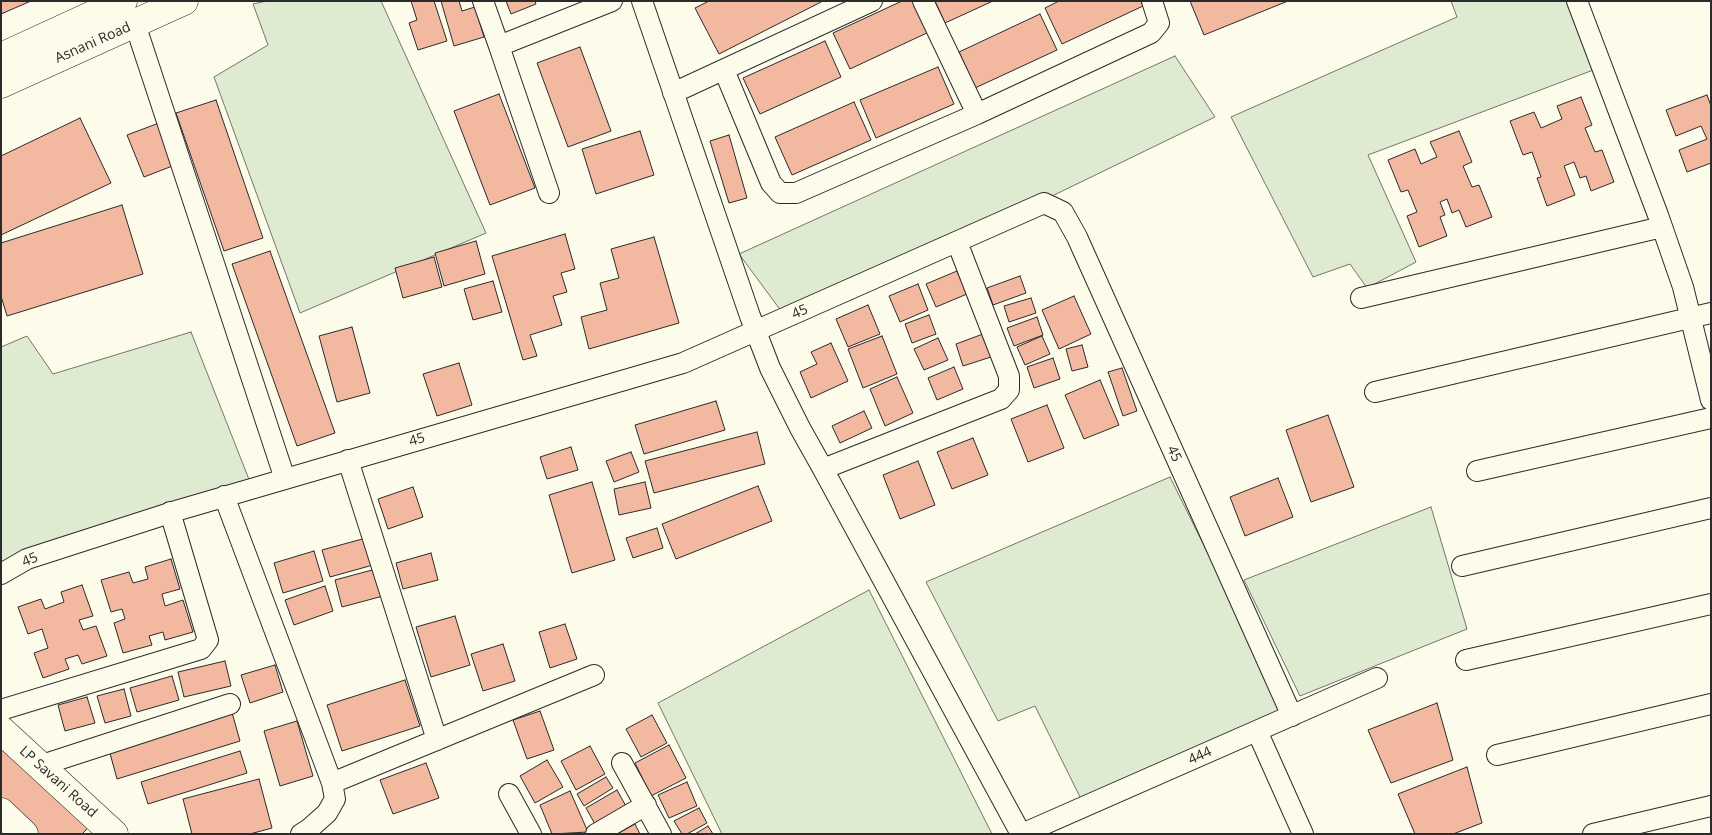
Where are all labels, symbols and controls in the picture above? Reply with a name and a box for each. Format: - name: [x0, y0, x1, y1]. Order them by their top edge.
- street label: Asnani Road: [53, 19, 133, 67]
- street label: 45: [789, 301, 811, 323]
- street label: 45: [407, 430, 427, 450]
- street label: 45: [1163, 443, 1185, 465]
- street label: 45: [19, 549, 41, 571]
- street label: LP Savani Road: [16, 743, 100, 821]
- street label: 444: [1186, 743, 1214, 769]

